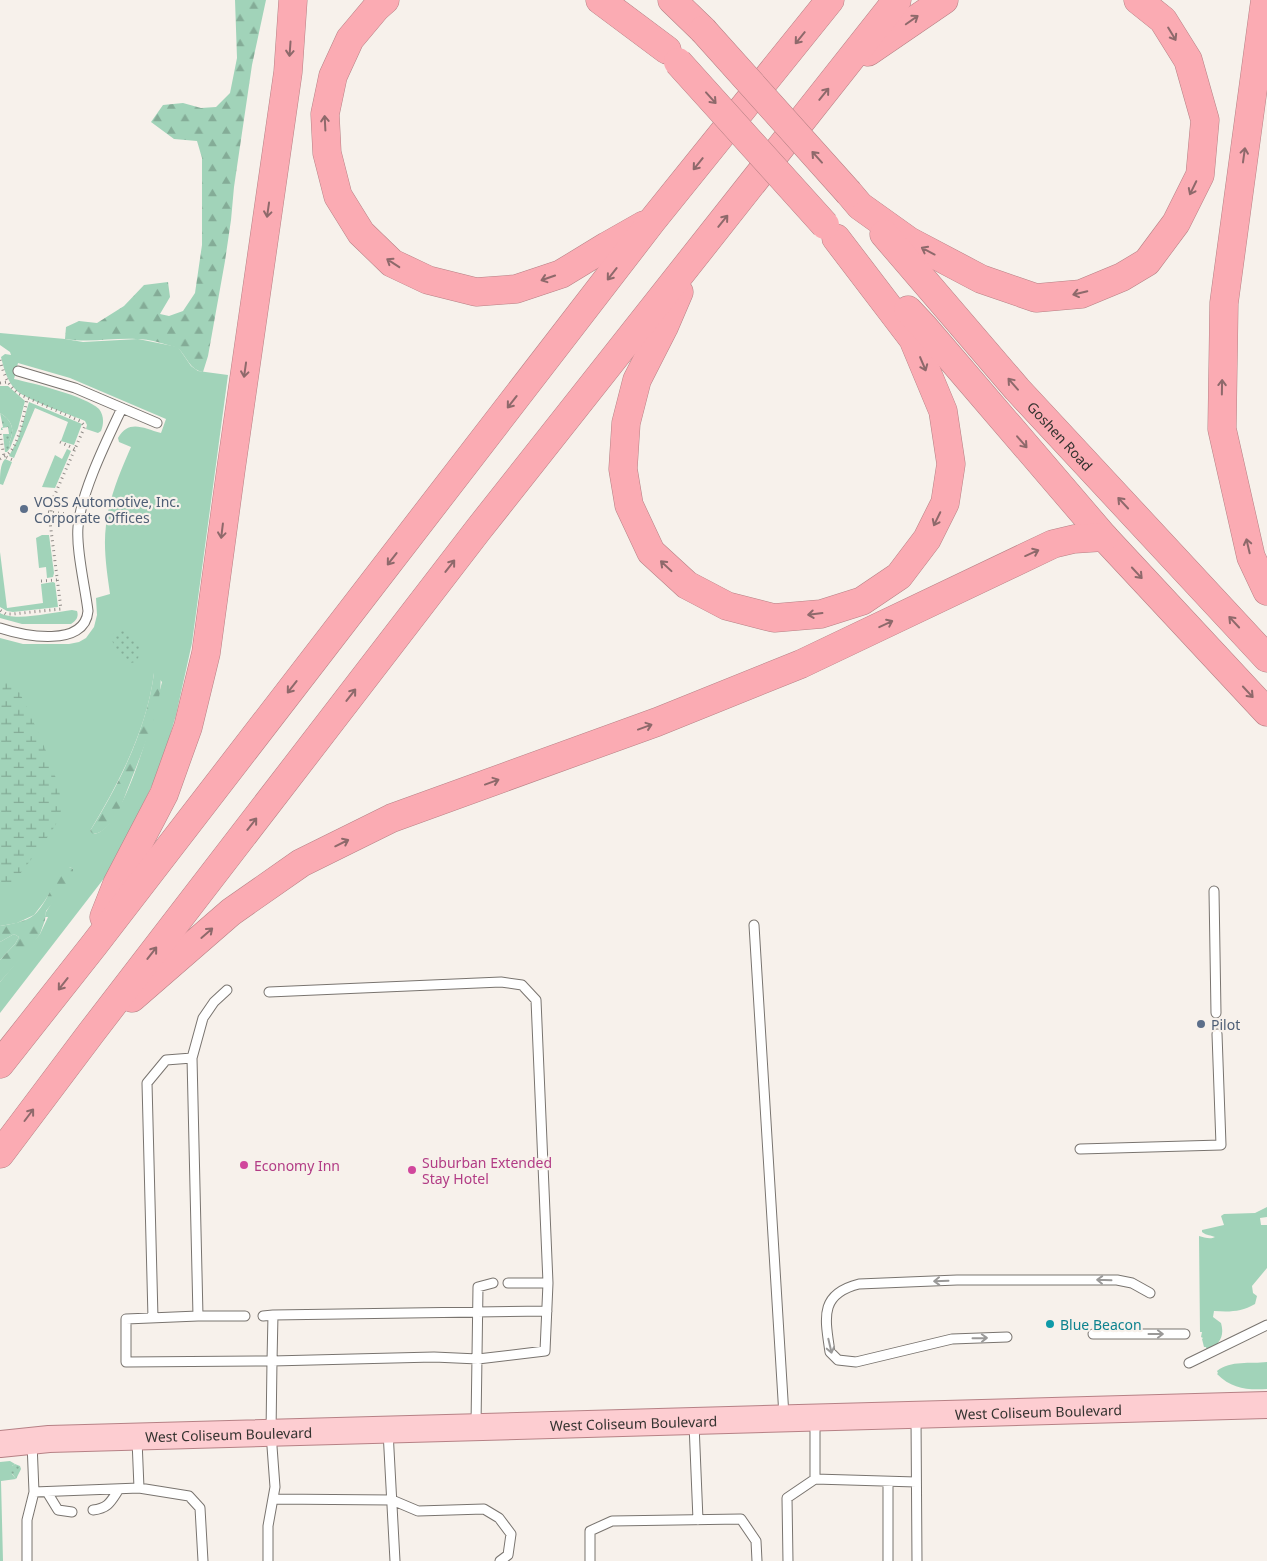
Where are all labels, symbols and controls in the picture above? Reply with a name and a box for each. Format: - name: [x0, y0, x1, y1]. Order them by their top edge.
- one-way arrow: [905, 15, 919, 26]
- one-way arrow: [1167, 26, 1177, 40]
- one-way arrow: [794, 31, 805, 44]
- one-way arrow: [285, 40, 294, 56]
- one-way arrow: [819, 87, 829, 101]
- one-way arrow: [705, 92, 717, 105]
- one-way arrow: [321, 115, 330, 131]
- one-way arrow: [1239, 148, 1249, 164]
- one-way arrow: [812, 151, 823, 164]
- one-way arrow: [692, 158, 703, 171]
- one-way arrow: [1188, 180, 1198, 195]
- one-way arrow: [263, 201, 273, 217]
- one-way arrow: [717, 215, 728, 228]
- one-way arrow: [920, 246, 935, 256]
- one-way arrow: [387, 257, 401, 267]
- one-way arrow: [606, 267, 617, 280]
- one-way arrow: [541, 274, 556, 283]
- one-way arrow: [1072, 288, 1088, 298]
- one-way arrow: [920, 356, 929, 371]
- one-way arrow: [239, 362, 249, 378]
- one-way arrow: [1008, 378, 1019, 391]
- one-way arrow: [1218, 379, 1227, 395]
- one-way arrow: [507, 395, 518, 408]
- street label: Goshen Road: [1024, 397, 1097, 474]
- one-way arrow: [1017, 435, 1028, 448]
- place label: VOSS Automotive, Inc. Corporate Offices: [34, 492, 180, 527]
- one-way arrow: [1117, 497, 1129, 510]
- marker: VOSS Automotive, Inc. Corporate Offices: [18, 503, 30, 515]
- one-way arrow: [932, 511, 941, 526]
- one-way arrow: [217, 523, 227, 539]
- one-way arrow: [1243, 539, 1252, 555]
- one-way arrow: [1024, 547, 1039, 557]
- one-way arrow: [386, 552, 397, 565]
- one-way arrow: [445, 559, 455, 573]
- one-way arrow: [660, 560, 673, 572]
- one-way arrow: [1131, 566, 1143, 579]
- one-way arrow: [807, 609, 823, 619]
- one-way arrow: [1228, 616, 1240, 629]
- one-way arrow: [878, 619, 893, 628]
- one-way arrow: [287, 681, 298, 694]
- one-way arrow: [1242, 685, 1254, 698]
- one-way arrow: [345, 689, 356, 702]
- one-way arrow: [637, 722, 652, 731]
- one-way arrow: [484, 777, 500, 786]
- one-way arrow: [246, 818, 257, 831]
- one-way arrow: [334, 838, 349, 847]
- one-way arrow: [201, 927, 214, 939]
- one-way arrow: [147, 947, 158, 960]
- one-way arrow: [58, 977, 69, 990]
- place label: Pilot: [1211, 1015, 1240, 1034]
- marker: Pilot: [1195, 1018, 1207, 1030]
- one-way arrow: [24, 1109, 35, 1122]
- place label: Suburban Extended Stay Hotel: [422, 1153, 552, 1188]
- place label: Economy Inn: [254, 1156, 340, 1175]
- marker: Economy Inn: [238, 1159, 250, 1171]
- marker: Suburban Extended Stay Hotel: [406, 1164, 418, 1176]
- one-way arrow: [1096, 1275, 1112, 1285]
- one-way arrow: [934, 1276, 950, 1286]
- place label: Blue Beacon: [1060, 1315, 1142, 1334]
- marker: Blue Beacon: [1044, 1318, 1056, 1330]
- one-way arrow: [1148, 1329, 1164, 1339]
- one-way arrow: [972, 1333, 988, 1343]
- one-way arrow: [826, 1337, 835, 1353]
- street label: West Coliseum Boulevard: [954, 1400, 1122, 1423]
- street label: West Coliseum Boulevard: [550, 1411, 717, 1435]
- street label: West Coliseum Boulevard: [145, 1422, 313, 1446]

